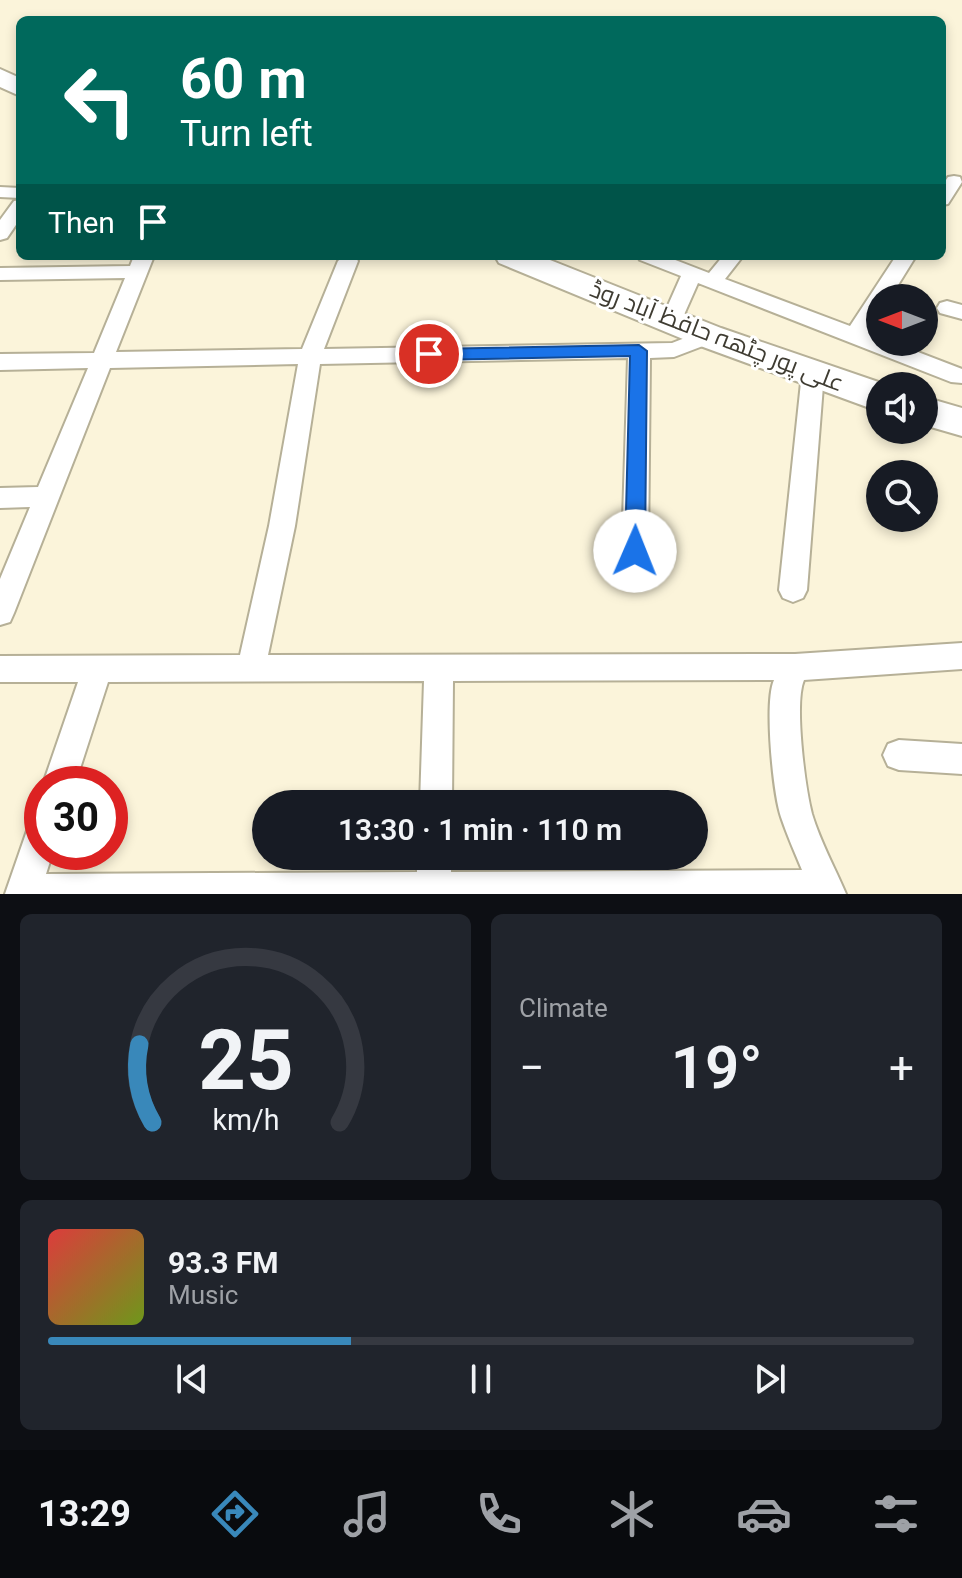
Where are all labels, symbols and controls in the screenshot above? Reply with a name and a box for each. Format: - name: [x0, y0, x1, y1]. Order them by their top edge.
- text: 60 m: [180, 46, 307, 112]
- icon: left: [48, 48, 152, 152]
- text: Turn left: [180, 113, 313, 155]
- icon: arrive: [131, 200, 175, 244]
- text: Then: [48, 205, 115, 240]
- street label: علی پور چٹھہ حافظ آباد روڈ: [585, 275, 848, 399]
- north arrow: [866, 284, 938, 356]
- map controls: [866, 284, 938, 532]
- pin: [395, 320, 463, 388]
- icon: arrive: [407, 332, 451, 376]
- button: sound: [866, 372, 938, 444]
- button: search: [866, 460, 938, 532]
- position arrow: [593, 509, 677, 593]
- speed limit sign: 30: [24, 766, 128, 870]
- text: 13:30 · 1 min · 110 m: [338, 812, 622, 847]
- text: Climate: [519, 993, 608, 1023]
- text: 25: [198, 1012, 293, 1109]
- text: 19°: [671, 1032, 762, 1103]
- text: −: [519, 1042, 544, 1094]
- text: +: [889, 1042, 914, 1094]
- text: km/h: [212, 1103, 279, 1137]
- text: 93.3 FM: [168, 1245, 279, 1280]
- text: Music: [168, 1280, 238, 1310]
- icon: previous: [170, 1357, 214, 1401]
- icon: pause: [459, 1357, 503, 1401]
- icon: next: [748, 1357, 792, 1401]
- icon: directions: [207, 1486, 263, 1542]
- icon: music: [339, 1486, 395, 1542]
- icon: phone: [471, 1486, 527, 1542]
- icon: climate: [604, 1486, 660, 1542]
- icon: car: [736, 1486, 792, 1542]
- icon: filters: [868, 1486, 924, 1542]
- text: 13:29: [38, 1493, 131, 1535]

